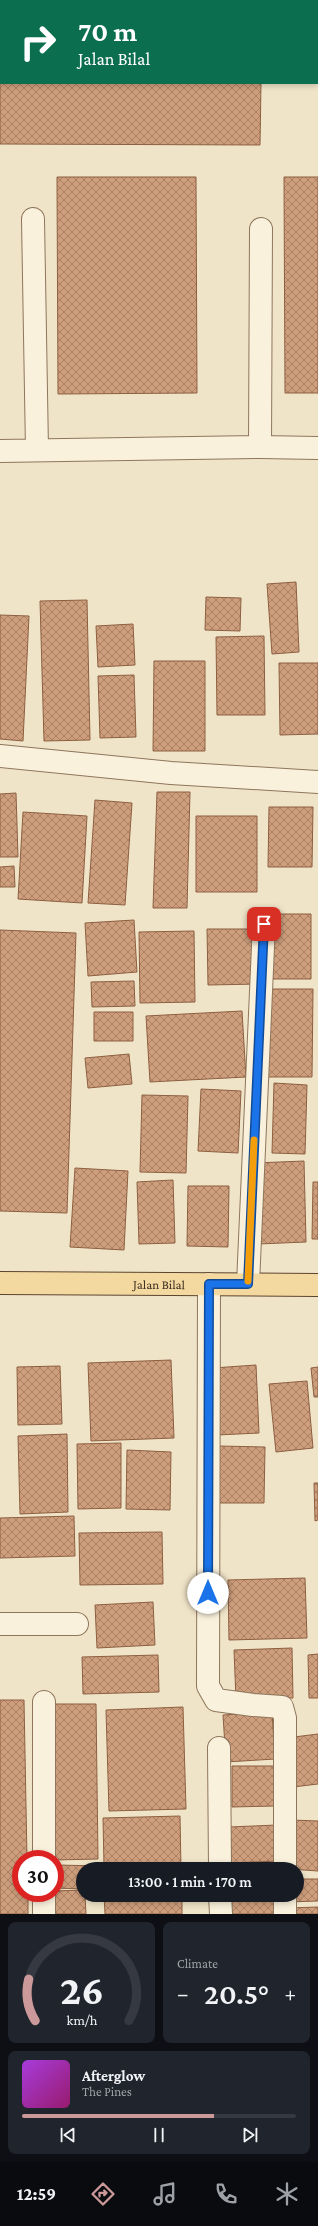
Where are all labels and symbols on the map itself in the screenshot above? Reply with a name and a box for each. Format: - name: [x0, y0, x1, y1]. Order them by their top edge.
- pin: [247, 907, 281, 941]
- street label: Jalan Bilal: [132, 1277, 186, 1292]
- position arrow: [187, 1572, 229, 1614]
- speed limit sign: 30: [12, 1850, 64, 1902]

